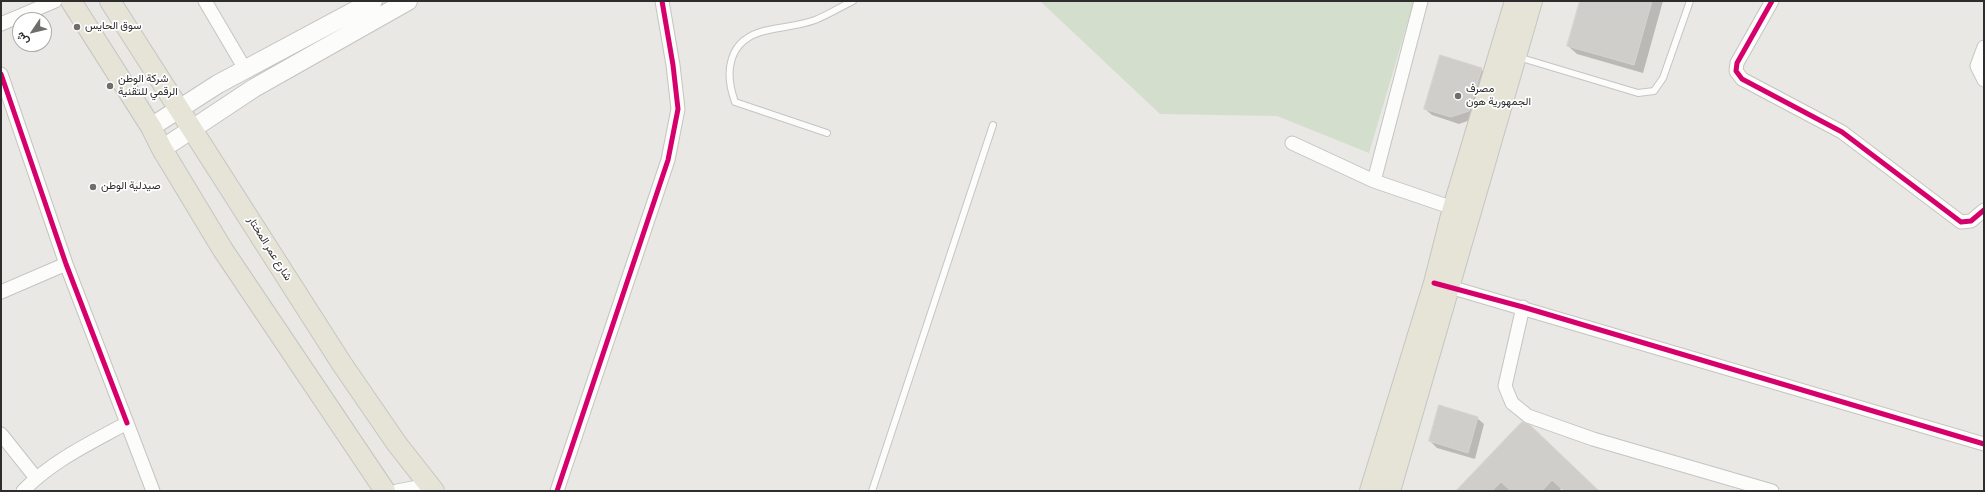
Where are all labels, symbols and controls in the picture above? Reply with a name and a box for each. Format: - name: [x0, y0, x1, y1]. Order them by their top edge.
- north arrow: [12, 12, 52, 52]
- place label: سوق الحايس: [85, 20, 142, 34]
- marker: سوق الحايس: [72, 22, 82, 32]
- text: ش: [13, 29, 33, 48]
- place label: شركة الوطن الرقمي للتقنية: [118, 73, 178, 99]
- marker: شركة الوطن الرقمي للتقنية: [105, 81, 115, 91]
- place label: مصرف الجمهورية هون: [1466, 83, 1531, 109]
- marker: مصرف الجمهورية هون: [1453, 91, 1463, 101]
- place label: صيدلية الوطن: [101, 180, 161, 194]
- marker: صيدلية الوطن: [88, 182, 98, 192]
- street label: شارع عمر المختار: [244, 214, 294, 284]

